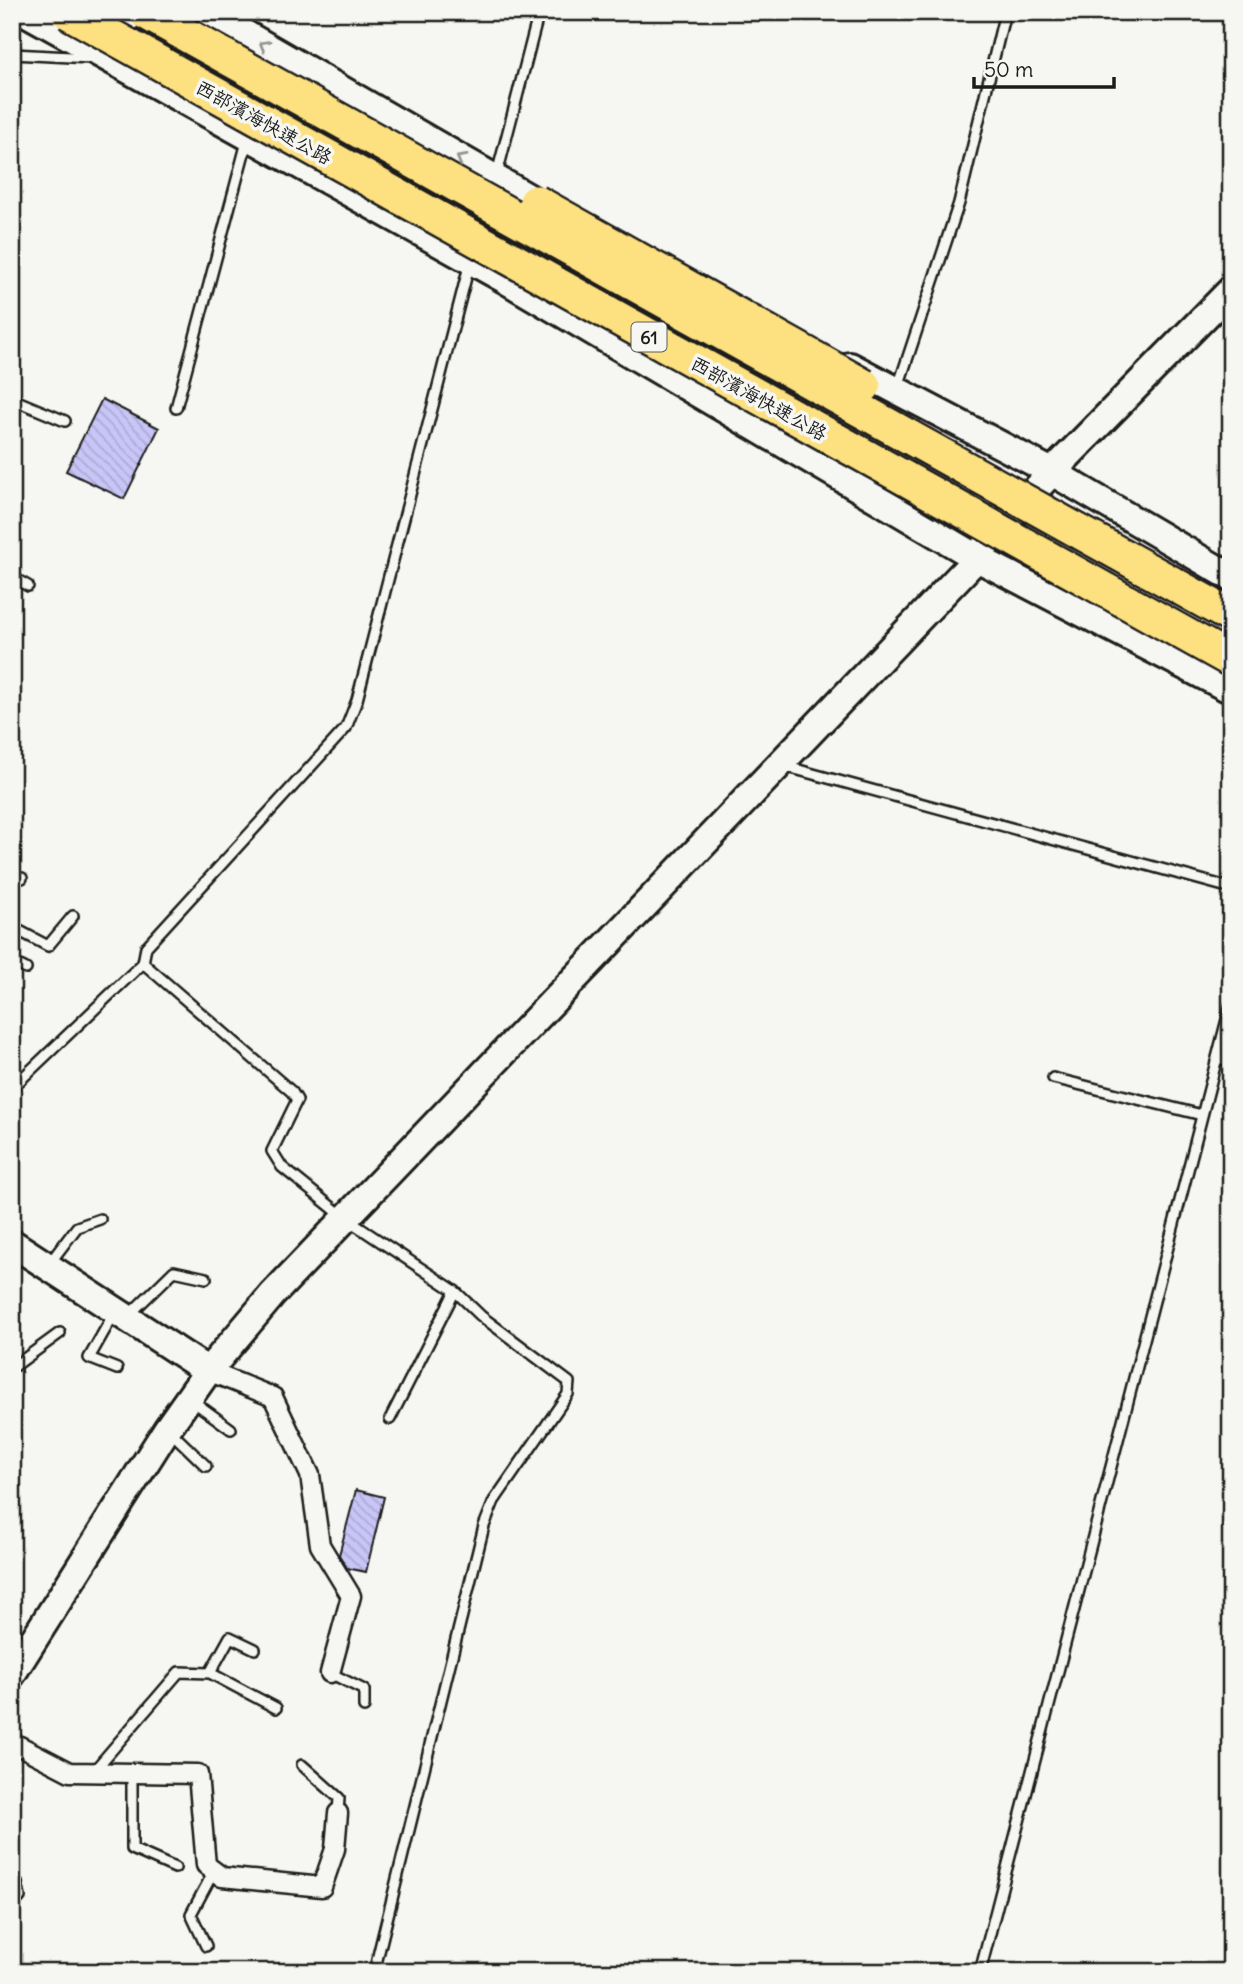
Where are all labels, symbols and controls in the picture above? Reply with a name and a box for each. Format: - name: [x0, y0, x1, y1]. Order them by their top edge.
- one-way arrow: [258, 40, 271, 53]
- scale bar: [974, 46, 1114, 90]
- text: 50 m: [984, 56, 1033, 83]
- street label: 西部濱海快速公路: [192, 75, 336, 169]
- one-way arrow: [455, 154, 468, 167]
- road number: 61: [632, 323, 666, 352]
- street label: 西部濱海快速公路: [687, 351, 831, 445]

